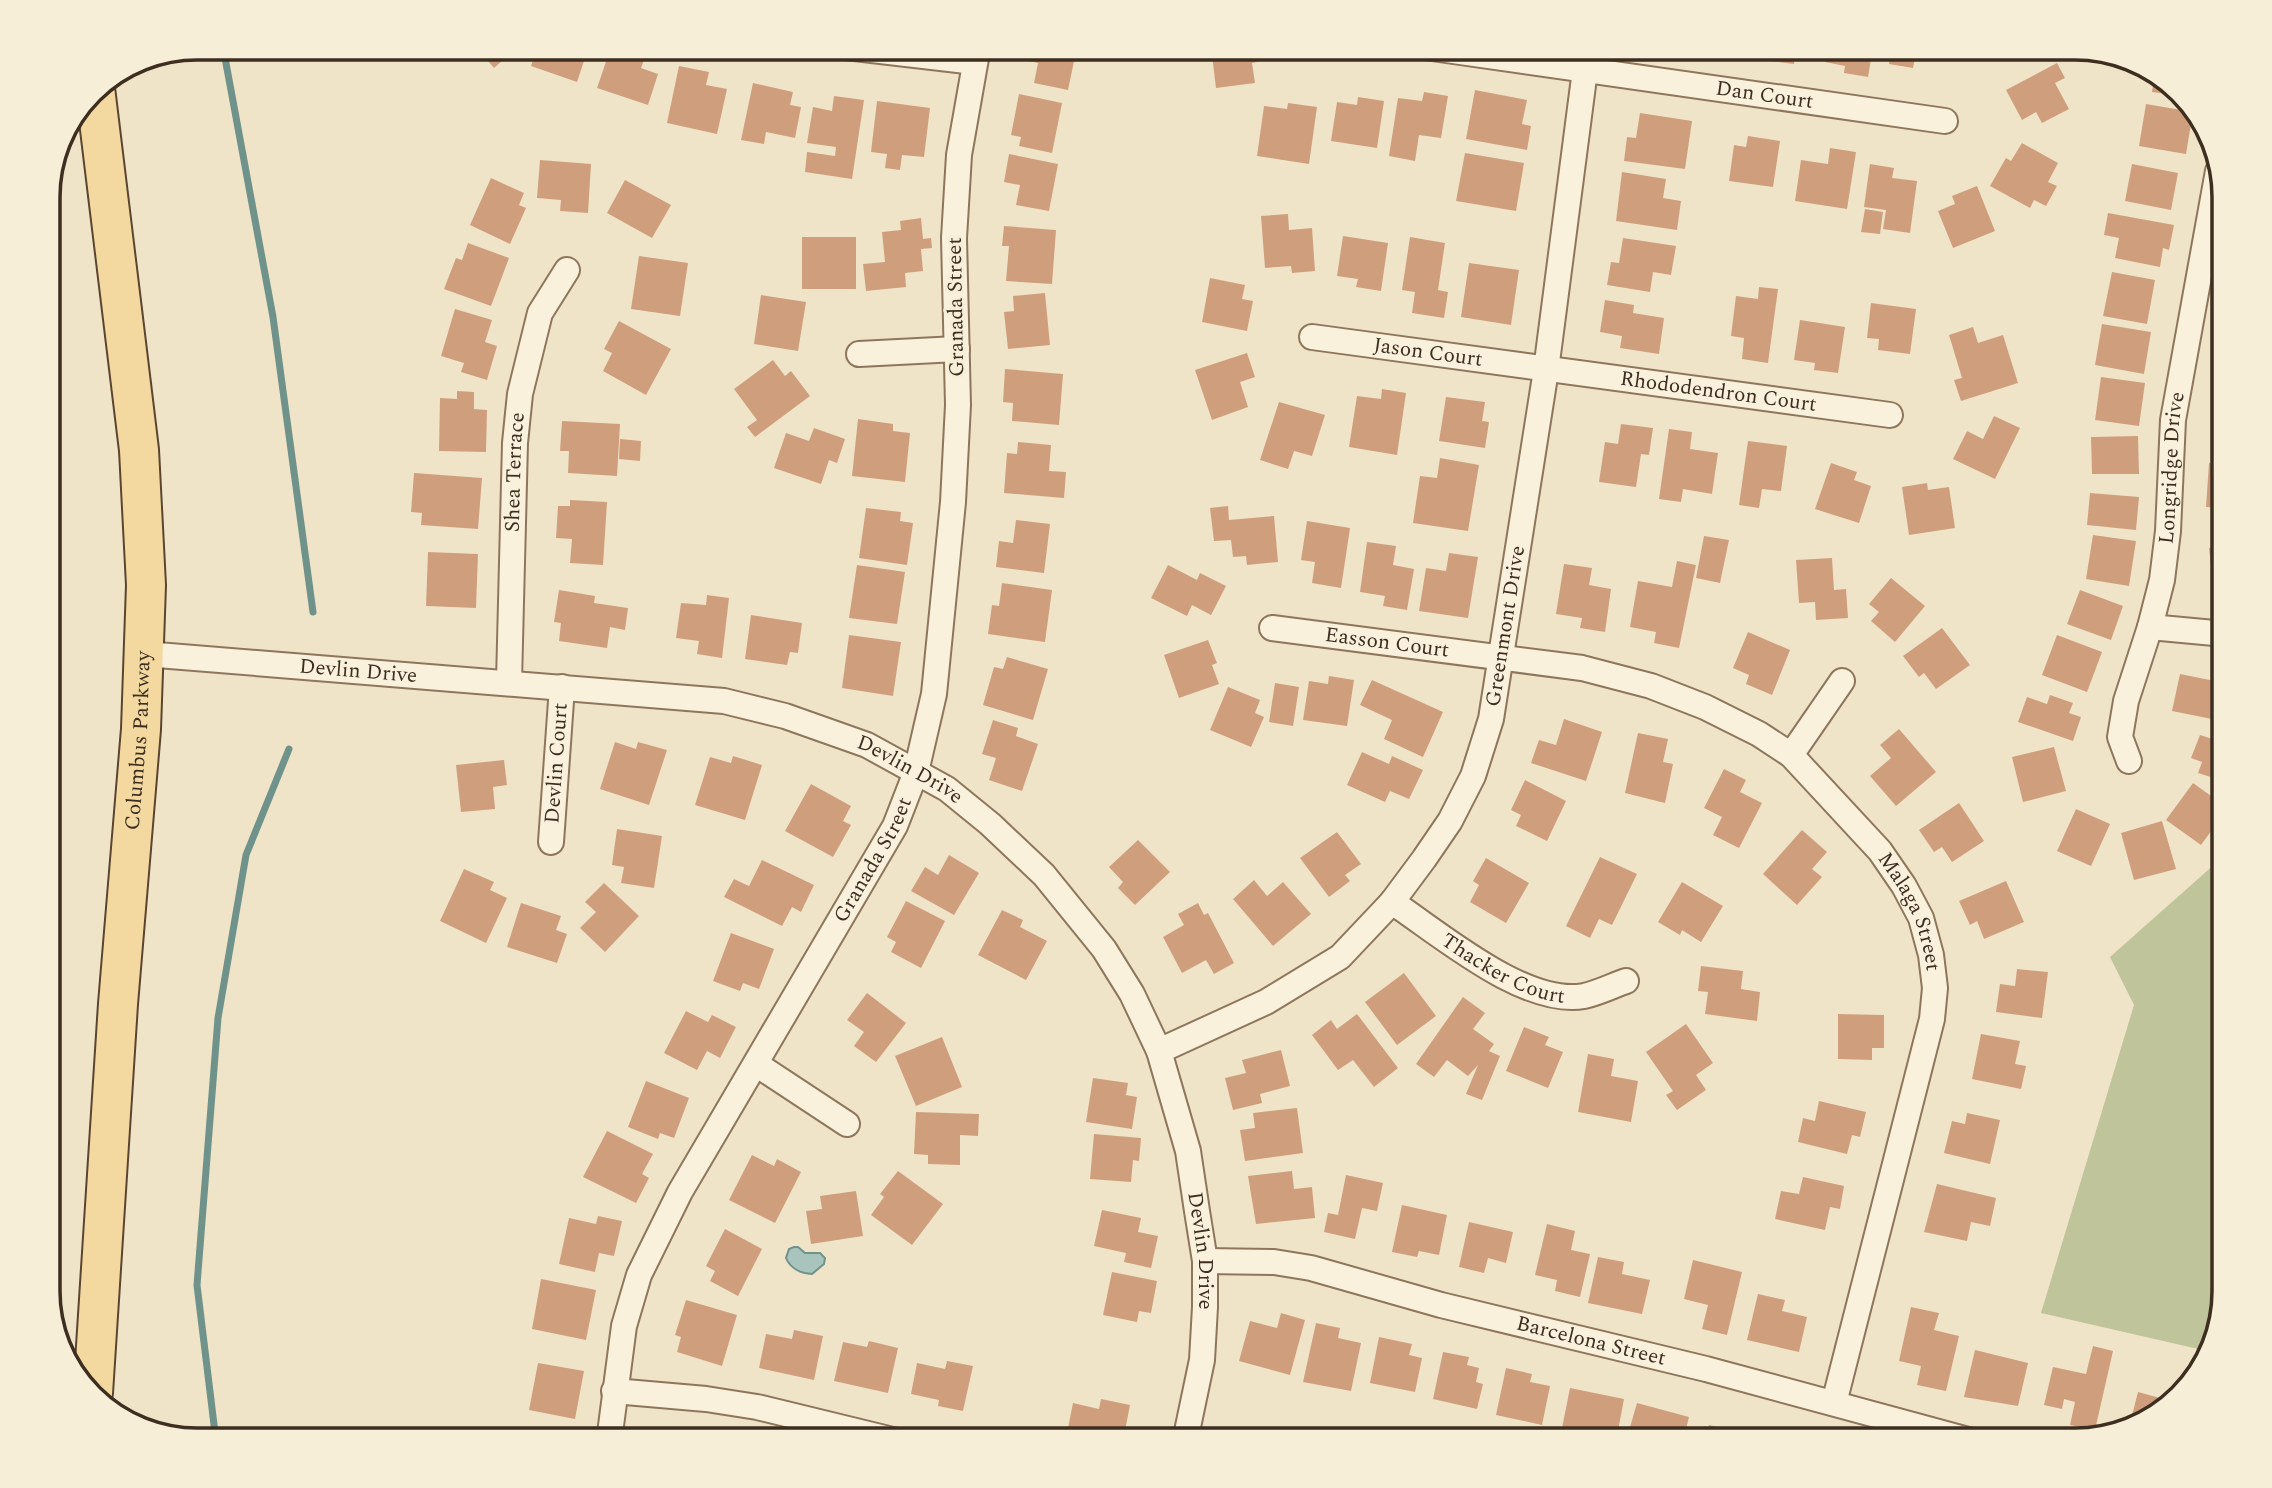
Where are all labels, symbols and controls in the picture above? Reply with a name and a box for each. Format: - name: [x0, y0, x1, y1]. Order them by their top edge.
- street label: Dan Court: [1714, 73, 1815, 118]
- street label: Granada Street: [939, 237, 973, 377]
- street label: Jason Court: [1371, 329, 1485, 376]
- street label: Rhododendron Court: [1618, 363, 1819, 421]
- street label: Longridge Drive: [2151, 389, 2194, 546]
- street label: Shea Terrace: [497, 411, 534, 532]
- street label: Greenmont Drive: [1477, 543, 1534, 709]
- street label: Easson Court: [1323, 619, 1451, 667]
- street label: Columbus Parkway: [117, 649, 160, 832]
- street label: Devlin Drive: [298, 651, 419, 692]
- street label: Devlin Court: [536, 702, 577, 825]
- street label: Devlin Drive: [852, 727, 970, 812]
- street label: Granada Street: [825, 792, 921, 929]
- street label: Malaga Street: [1869, 846, 1949, 973]
- street label: Thacker Court: [1434, 925, 1567, 1013]
- street label: Devlin Drive: [1178, 1190, 1221, 1310]
- street label: Barcelona Street: [1513, 1308, 1669, 1375]

